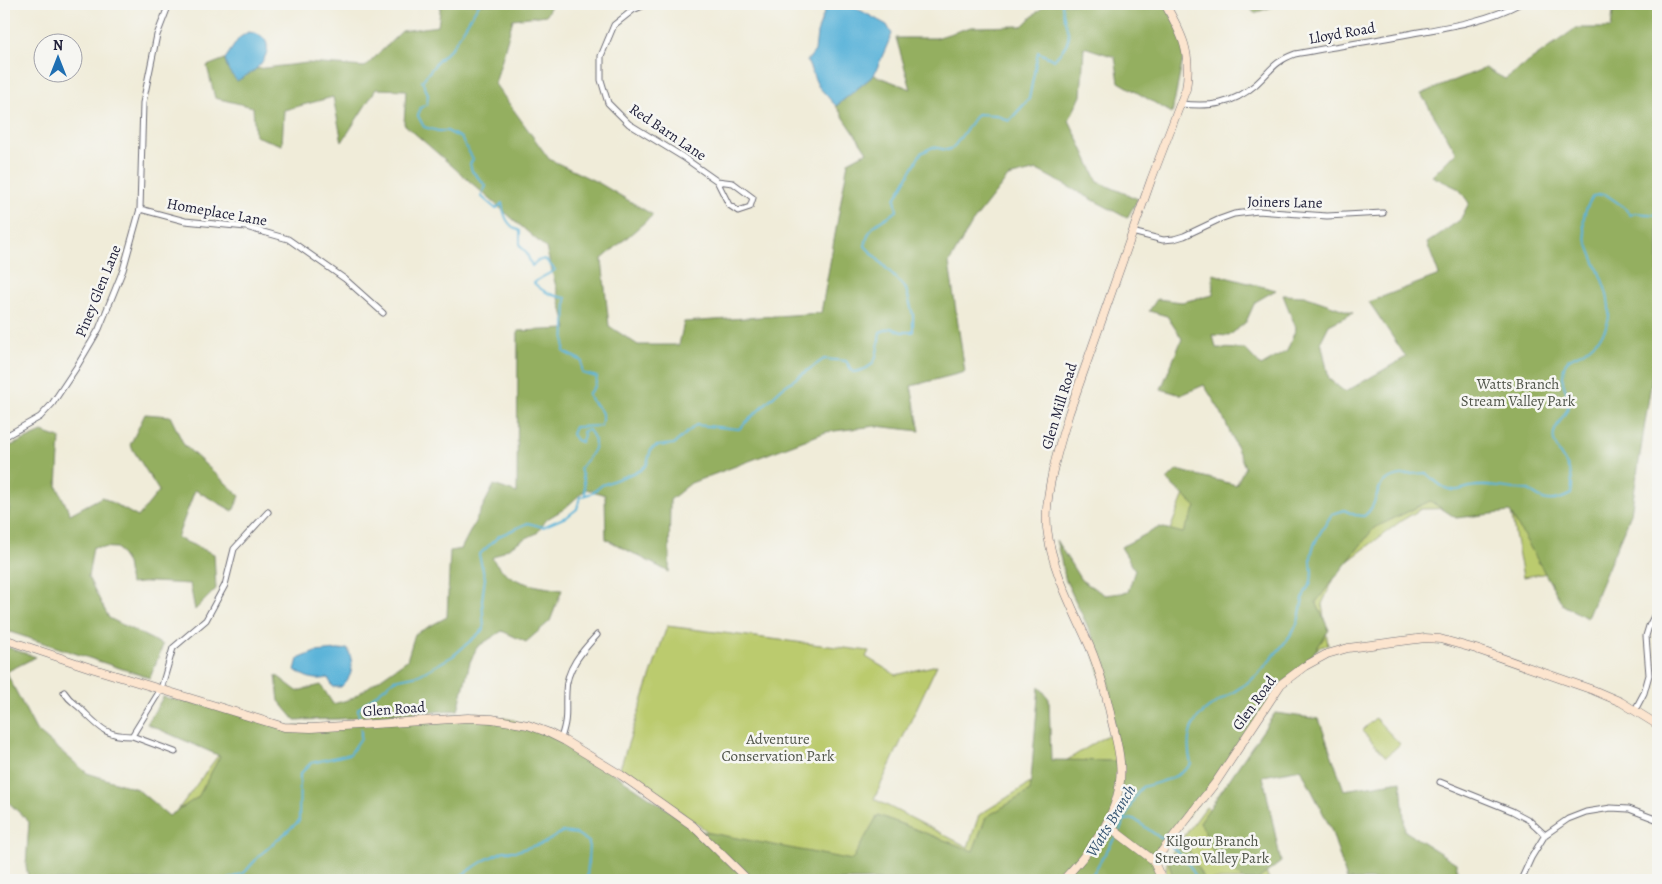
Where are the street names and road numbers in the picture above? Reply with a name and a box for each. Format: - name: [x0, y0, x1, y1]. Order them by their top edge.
- street label: Lloyd Road: [1307, 17, 1378, 49]
- street label: Red Barn Lane: [626, 99, 711, 165]
- street label: Joiners Lane: [1247, 191, 1323, 213]
- street label: Homeplace Lane: [165, 193, 269, 231]
- street label: Piney Glen Lane: [70, 242, 126, 340]
- street label: Glen Mill Road: [1036, 359, 1082, 452]
- street label: Glen Road: [1227, 671, 1281, 734]
- street label: Glen Road: [362, 697, 427, 721]

